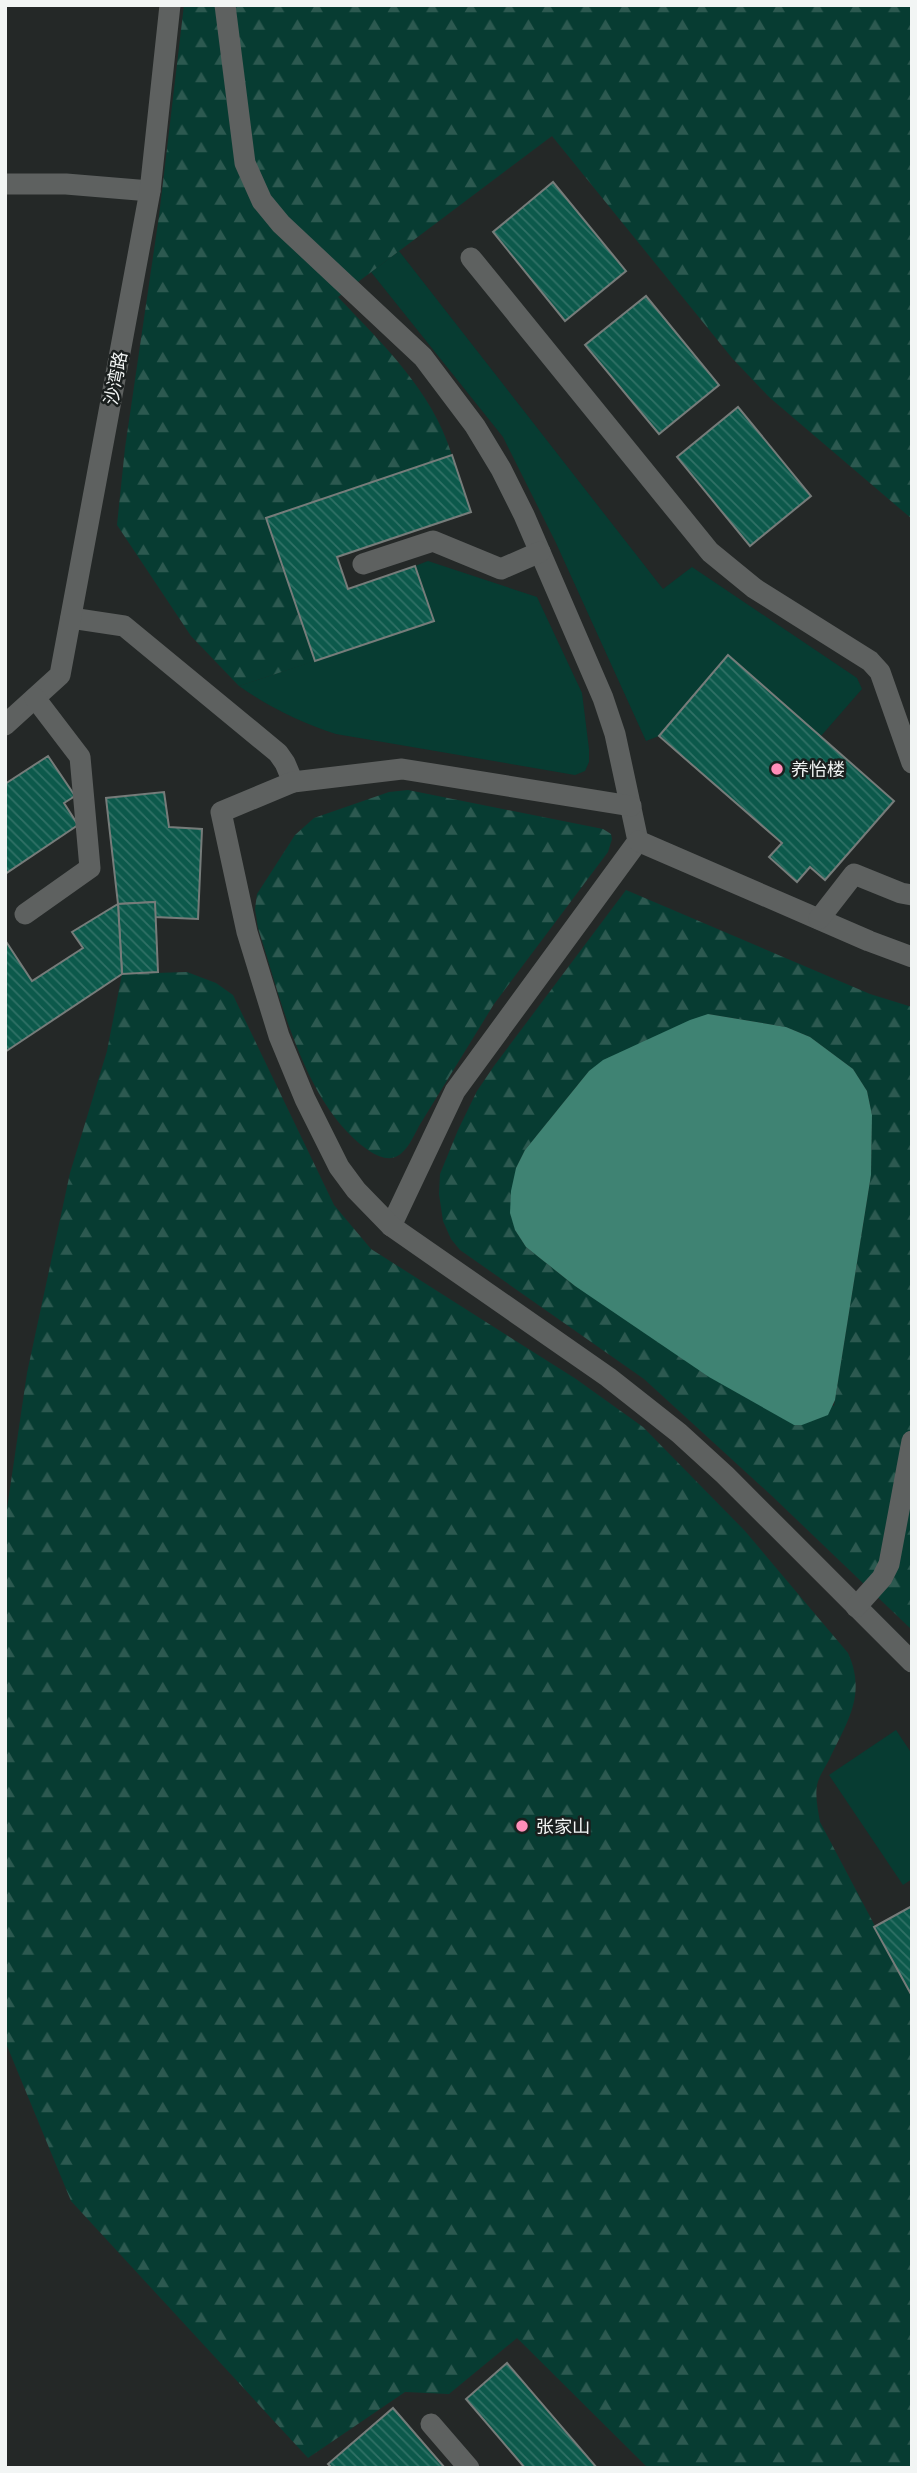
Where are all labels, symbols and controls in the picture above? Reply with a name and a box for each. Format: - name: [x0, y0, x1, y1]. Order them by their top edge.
- street label: 沙湾路: [99, 349, 131, 407]
- place label: 养怡楼: [791, 758, 845, 780]
- marker: 养怡楼: [769, 761, 785, 777]
- place label: 张家山: [536, 1815, 590, 1837]
- marker: 张家山: [514, 1818, 530, 1834]

